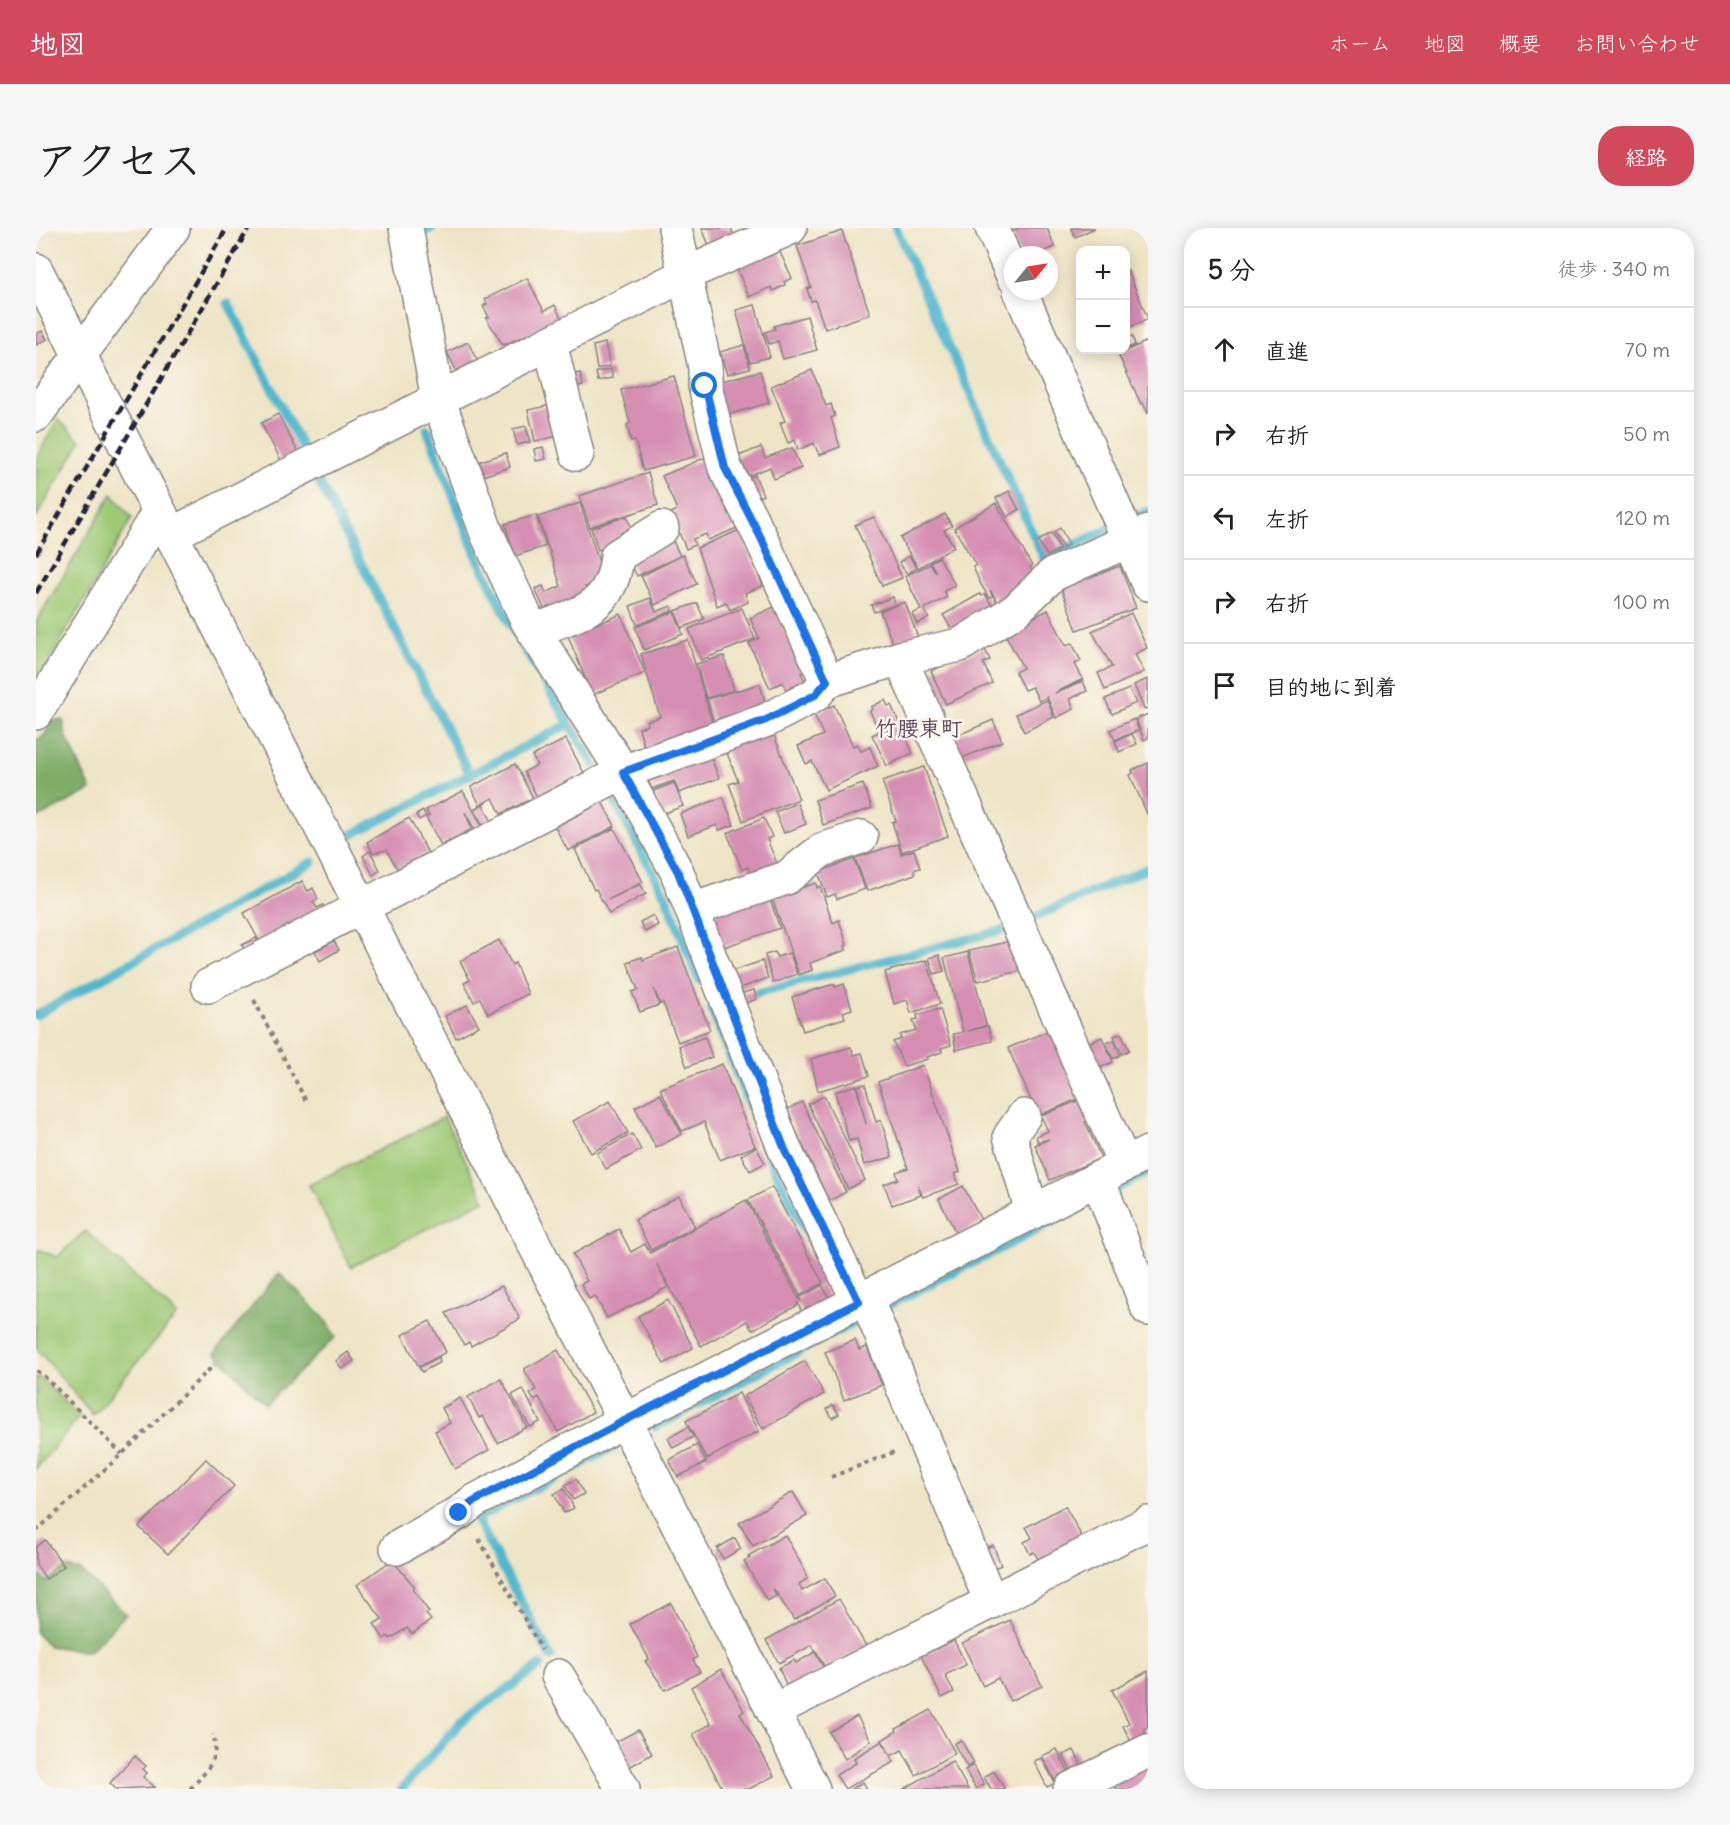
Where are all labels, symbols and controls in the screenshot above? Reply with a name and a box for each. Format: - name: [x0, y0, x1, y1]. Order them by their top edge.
- text: 地図: [30, 26, 86, 62]
- text: ホーム: [1329, 30, 1391, 57]
- text: 地図: [1424, 30, 1466, 57]
- text: 概要: [1499, 30, 1541, 57]
- text: お問い合わせ: [1574, 30, 1700, 57]
- button: 経路: [1598, 126, 1694, 186]
- text: アクセス: [36, 134, 201, 186]
- north arrow: [1004, 246, 1058, 300]
- map controls: [1076, 246, 1130, 354]
- button: +: [1076, 246, 1130, 300]
- text: 5 分: [1208, 253, 1255, 286]
- text: 徒歩 · 340 m: [1558, 256, 1670, 281]
- button: −: [1076, 300, 1130, 354]
- icon: ahead: [1208, 333, 1241, 366]
- text: 直進: [1265, 337, 1309, 365]
- text: 70 m: [1625, 337, 1670, 362]
- route start: [691, 372, 717, 398]
- icon: right: [1208, 417, 1241, 450]
- text: 右折: [1265, 421, 1309, 449]
- text: 50 m: [1623, 421, 1670, 446]
- icon: left: [1208, 501, 1241, 534]
- text: 左折: [1265, 505, 1309, 533]
- text: 120 m: [1616, 505, 1670, 530]
- icon: right: [1208, 585, 1241, 618]
- text: 右折: [1265, 589, 1309, 617]
- text: 100 m: [1613, 589, 1670, 614]
- icon: arrive: [1208, 669, 1241, 702]
- text: 目的地に到着: [1265, 673, 1397, 701]
- district label: 竹腰東町: [875, 714, 963, 742]
- route end: [445, 1499, 471, 1525]

